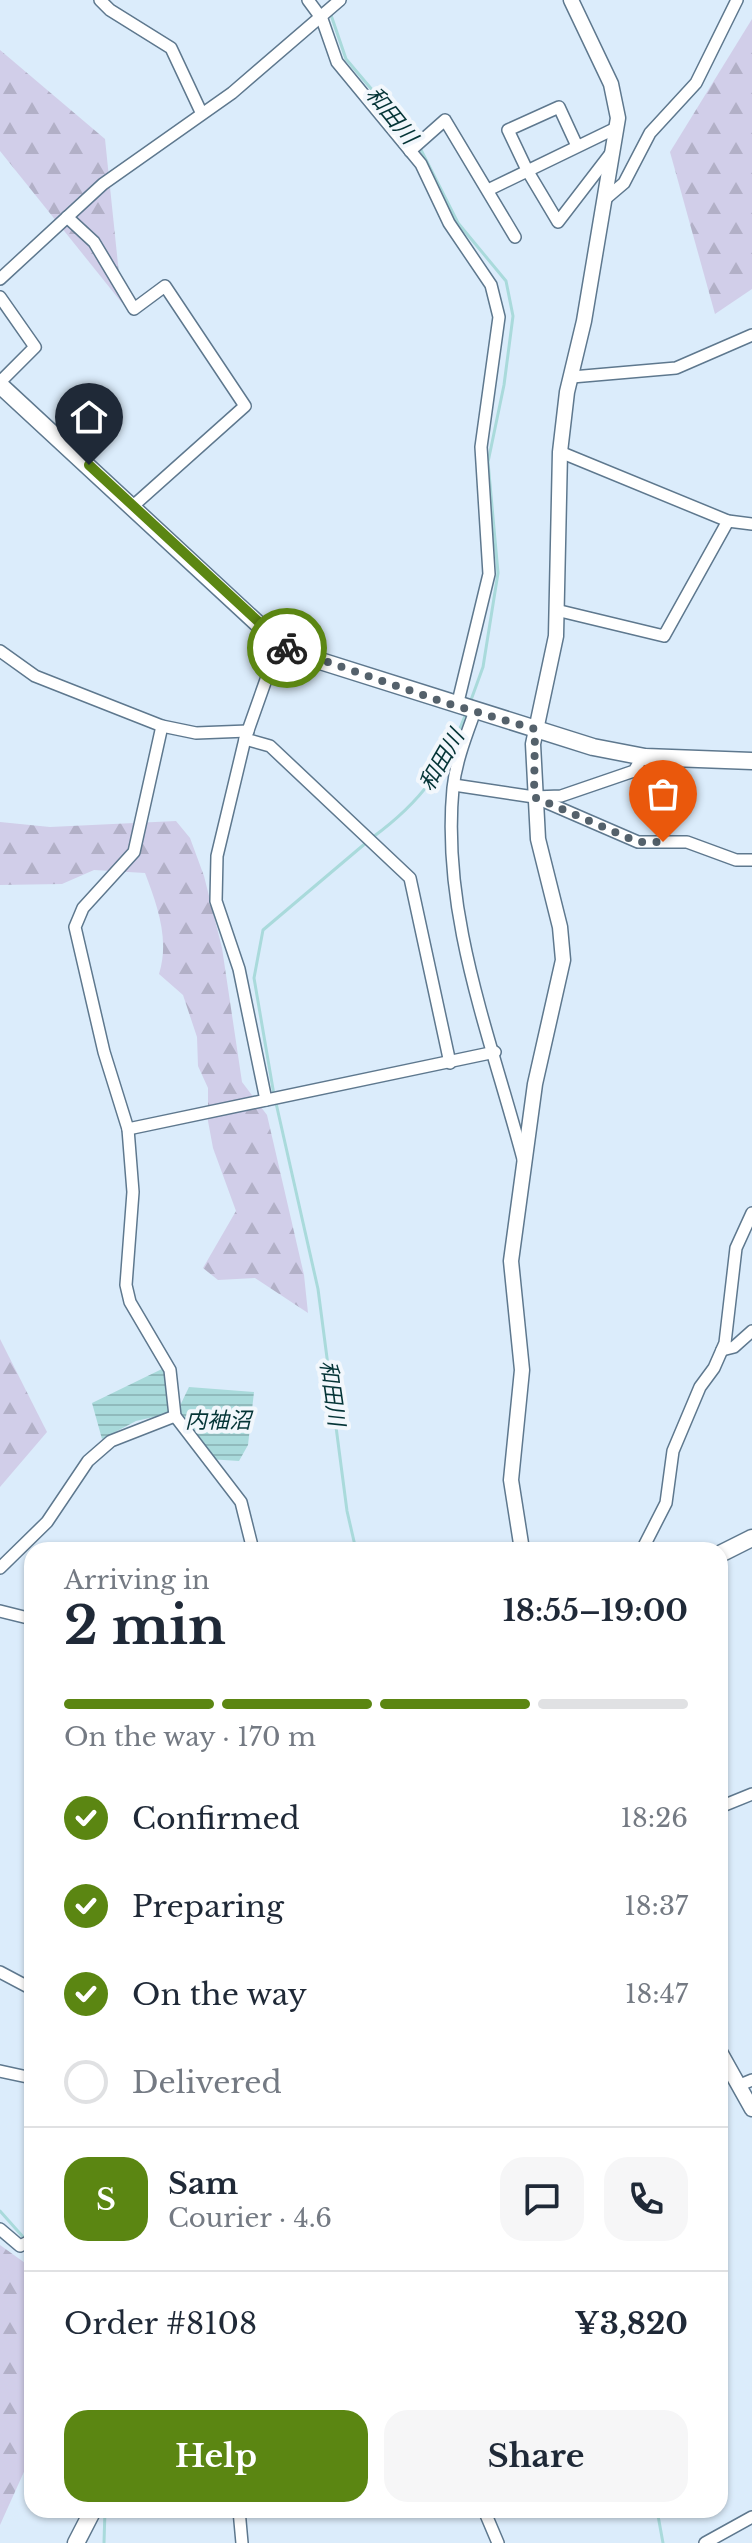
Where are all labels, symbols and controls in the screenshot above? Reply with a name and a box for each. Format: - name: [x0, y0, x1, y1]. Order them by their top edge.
- water label: 和田川: [360, 81, 424, 151]
- pin: [55, 383, 123, 465]
- icon: home: [67, 395, 111, 439]
- courier: [247, 608, 327, 688]
- icon: bike: [265, 626, 309, 670]
- water label: 和田川: [413, 723, 471, 796]
- pin: [629, 760, 697, 842]
- icon: bag: [641, 772, 685, 816]
- water label: 和田川: [315, 1359, 351, 1430]
- water label: 内袖沼: [185, 1407, 254, 1434]
- text: Arriving in: [64, 1564, 210, 1596]
- text: 18:55–19:00: [503, 1592, 688, 1629]
- text: 2 min: [64, 1594, 226, 1658]
- text: On the way · 170 m: [64, 1721, 316, 1753]
- icon: check: [64, 1796, 108, 1840]
- text: Confirmed: [132, 1800, 300, 1837]
- text: 18:26: [621, 1802, 688, 1834]
- icon: check: [64, 1884, 108, 1928]
- text: Preparing: [132, 1888, 284, 1925]
- text: 18:37: [624, 1890, 688, 1922]
- icon: check: [64, 1972, 108, 2016]
- text: On the way: [132, 1976, 307, 2013]
- text: 18:47: [625, 1978, 688, 2010]
- text: Delivered: [132, 2064, 282, 2101]
- button: chat: [500, 2157, 584, 2241]
- button: phone: [604, 2157, 688, 2241]
- text: Sam: [168, 2165, 238, 2202]
- text: S: [96, 2181, 116, 2218]
- text: Courier · 4.6: [168, 2202, 332, 2234]
- text: Order #8108: [64, 2305, 257, 2342]
- text: ¥3,820: [574, 2305, 688, 2342]
- button: Help: [64, 2410, 368, 2502]
- button: Share: [384, 2410, 688, 2502]

